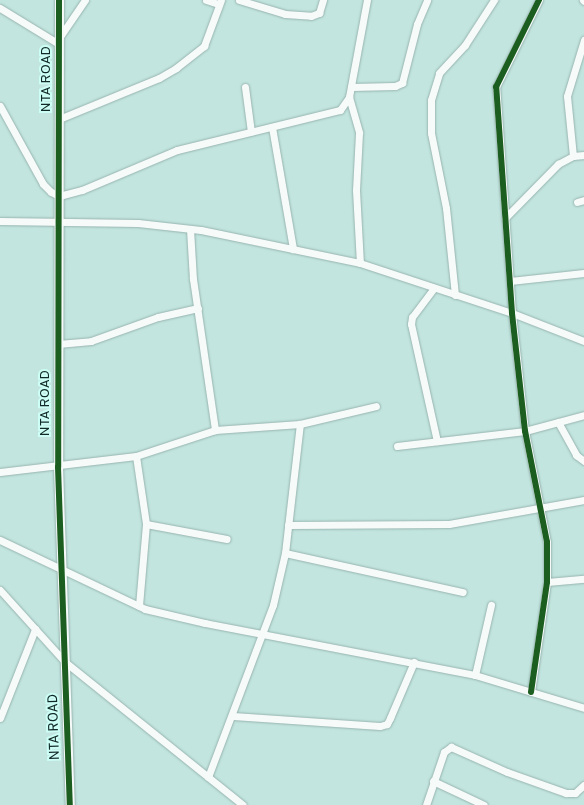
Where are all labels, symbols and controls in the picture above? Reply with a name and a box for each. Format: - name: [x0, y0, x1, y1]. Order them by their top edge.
- street label: NTA ROAD: [39, 46, 55, 112]
- street label: NTA ROAD: [38, 370, 54, 436]
- street label: NTA ROAD: [45, 693, 65, 761]

